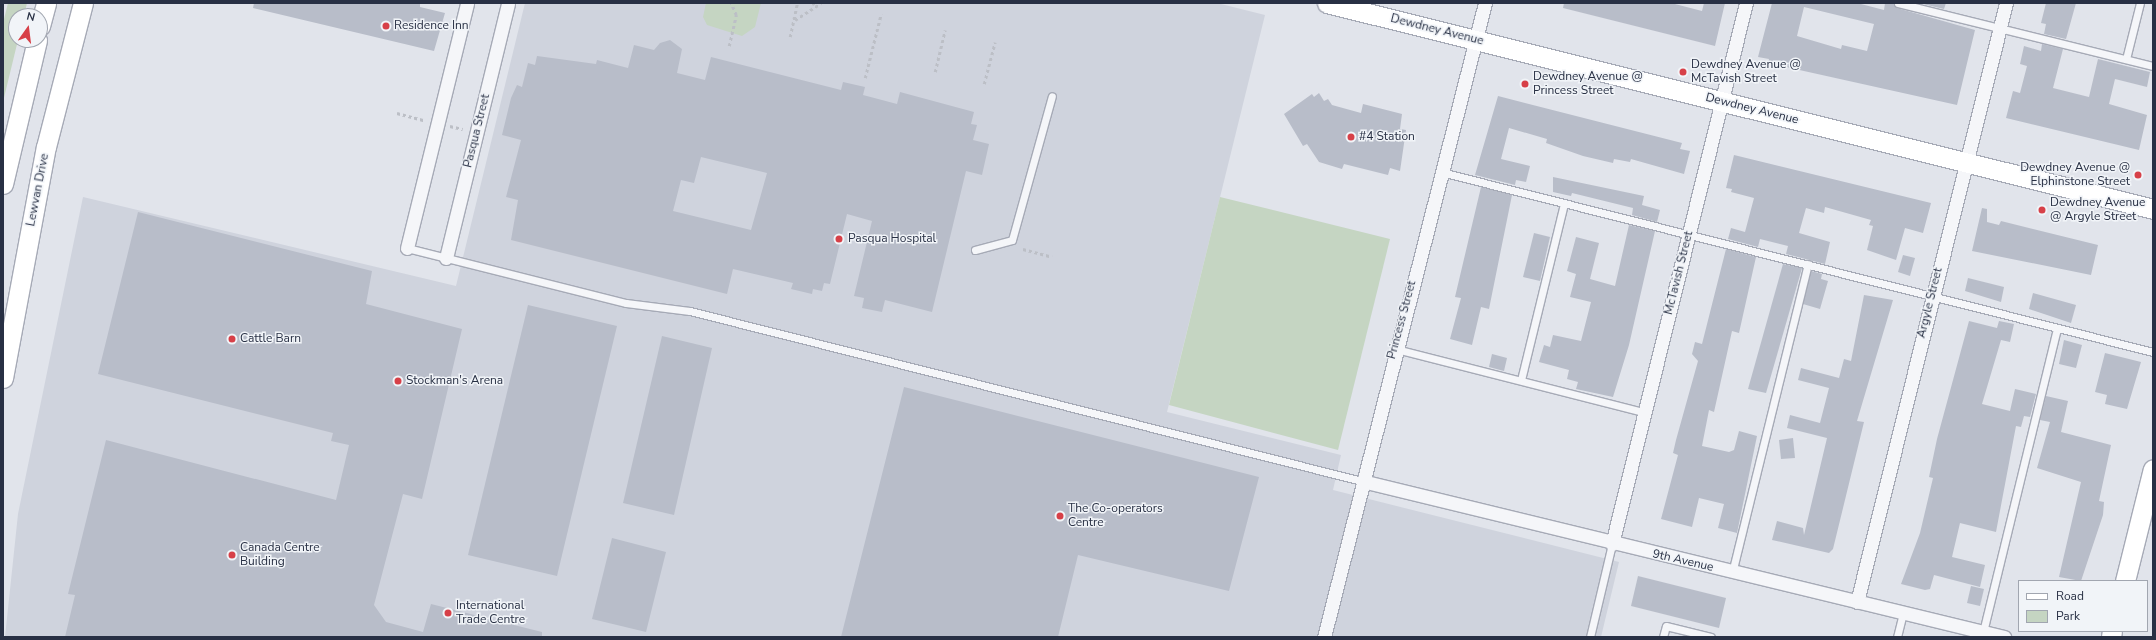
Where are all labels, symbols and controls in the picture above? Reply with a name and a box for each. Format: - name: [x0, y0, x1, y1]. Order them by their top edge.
- north arrow: [8, 8, 48, 48]
- text: N: [25, 9, 37, 25]
- street label: Dewdney Avenue: [1389, 11, 1485, 49]
- place label: Residence Inn: [394, 19, 469, 33]
- marker: Residence Inn: [381, 21, 391, 31]
- place label: Dewdney Avenue @ McTavish Street: [1691, 58, 1801, 86]
- marker: Dewdney Avenue @ McTavish Street: [1678, 67, 1688, 77]
- place label: Dewdney Avenue @ Princess Street: [1533, 70, 1643, 98]
- marker: Dewdney Avenue @ Princess Street: [1520, 79, 1530, 89]
- street label: Dewdney Avenue: [1704, 90, 1800, 128]
- street label: Pasqua Street: [461, 93, 493, 169]
- place label: #4 Station: [1359, 130, 1415, 144]
- marker: #4 Station: [1346, 132, 1356, 142]
- street label: Lewvan Drive: [24, 152, 52, 228]
- place label: Dewdney Avenue @ Elphinstone Street: [2020, 161, 2130, 189]
- marker: Dewdney Avenue @ Elphinstone Street: [2133, 170, 2143, 180]
- place label: Dewdney Avenue @ Argyle Street: [2050, 196, 2145, 224]
- marker: Dewdney Avenue @ Argyle Street: [2037, 205, 2047, 215]
- street label: McTavish Street: [1662, 230, 1696, 316]
- place label: Pasqua Hospital: [848, 232, 936, 246]
- marker: Pasqua Hospital: [833, 233, 845, 245]
- street label: Argyle Street: [1914, 266, 1946, 340]
- street label: Princess Street: [1385, 279, 1419, 361]
- place label: Cattle Barn: [240, 332, 301, 346]
- marker: Cattle Barn: [227, 334, 237, 344]
- place label: Stockman's Arena: [406, 374, 503, 388]
- marker: Stockman's Arena: [393, 376, 403, 386]
- place label: The Co-operators Centre: [1068, 502, 1163, 530]
- marker: The Co-operators Centre: [1055, 511, 1065, 521]
- place label: Canada Centre Building: [240, 541, 320, 569]
- street label: 9th Avenue: [1651, 547, 1715, 575]
- marker: Canada Centre Building: [227, 550, 237, 560]
- legend: [2018, 580, 2148, 632]
- text: Road: [2056, 588, 2084, 604]
- place label: International Trade Centre: [456, 599, 525, 627]
- marker: International Trade Centre: [443, 608, 453, 618]
- text: Park: [2056, 608, 2080, 624]

